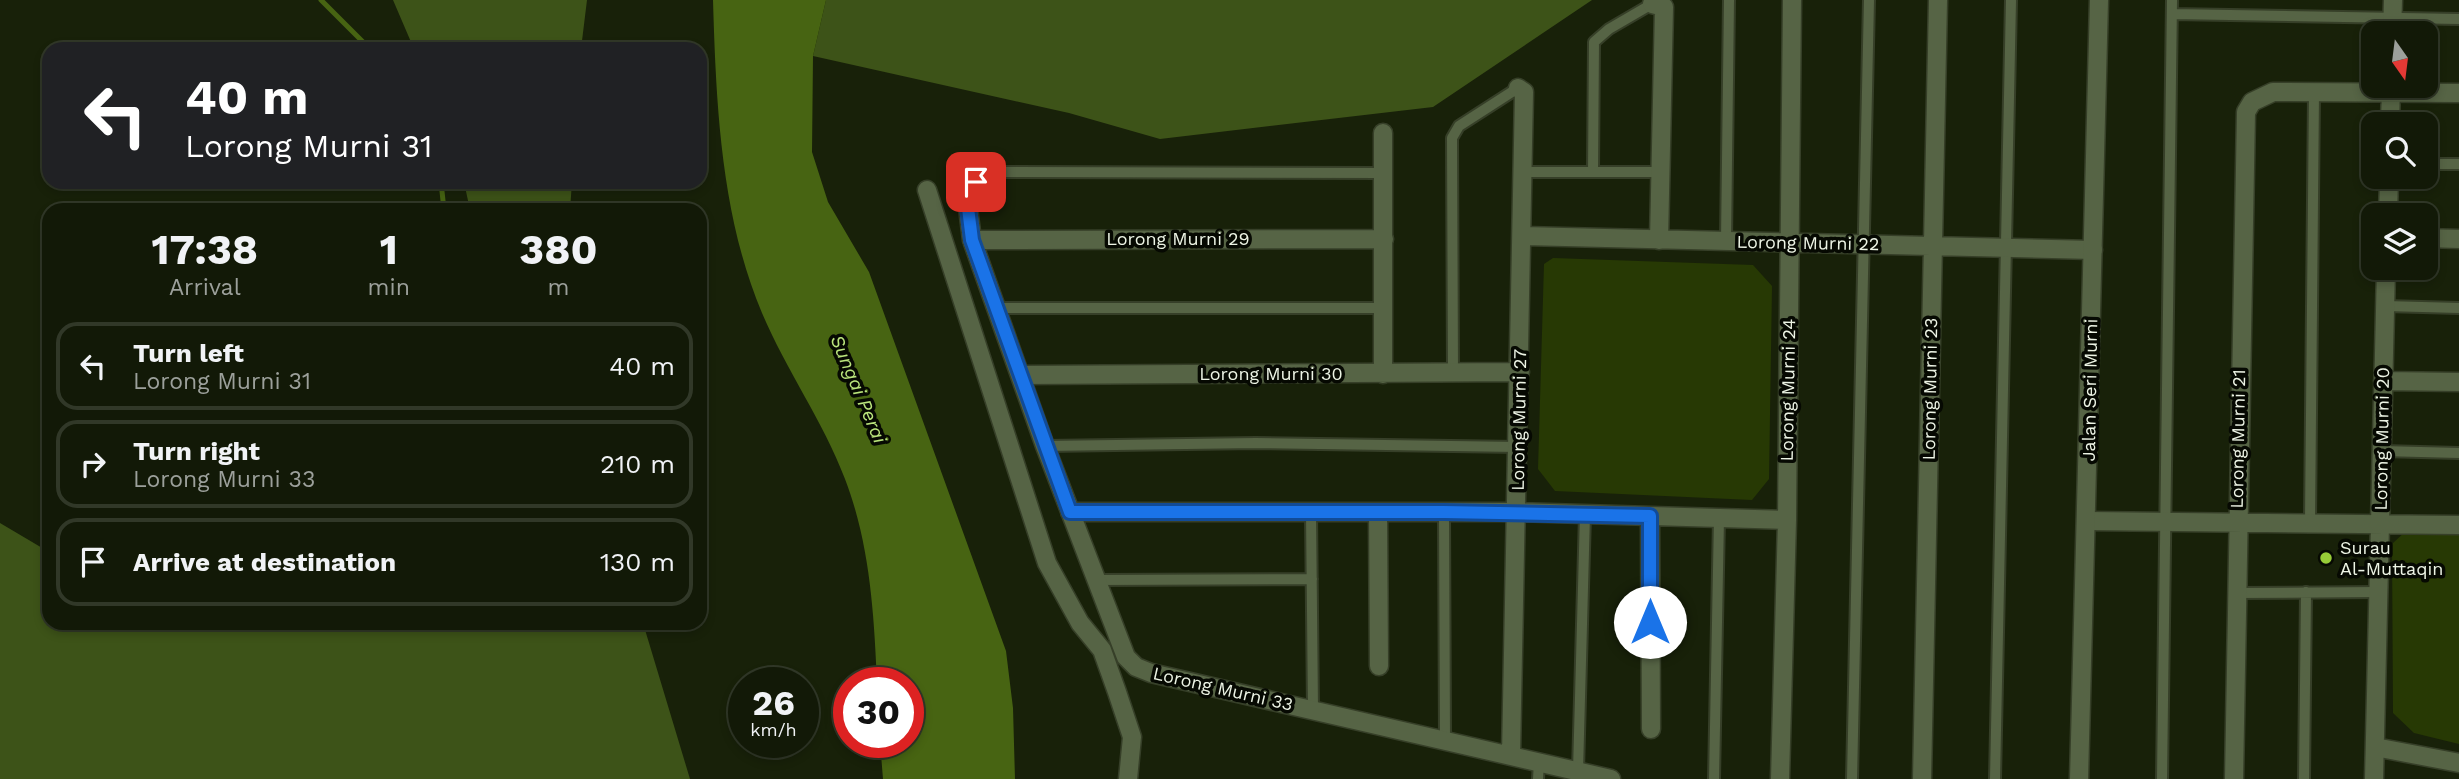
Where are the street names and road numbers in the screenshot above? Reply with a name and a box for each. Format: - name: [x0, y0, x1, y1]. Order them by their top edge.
- street label: Lorong Murni 29: [1106, 228, 1250, 249]
- street label: Lorong Murni 22: [1736, 231, 1880, 254]
- street label: Lorong Murni 23: [1918, 317, 1941, 461]
- street label: Lorong Murni 24: [1776, 318, 1799, 462]
- street label: Jalan Seri Murni: [2078, 318, 2101, 462]
- street label: Lorong Murni 27: [1507, 349, 1530, 491]
- street label: Lorong Murni 30: [1199, 363, 1343, 384]
- street label: Lorong Murni 20: [2370, 367, 2393, 511]
- street label: Lorong Murni 21: [2226, 369, 2249, 509]
- street label: Lorong Murni 33: [1151, 662, 1295, 715]

